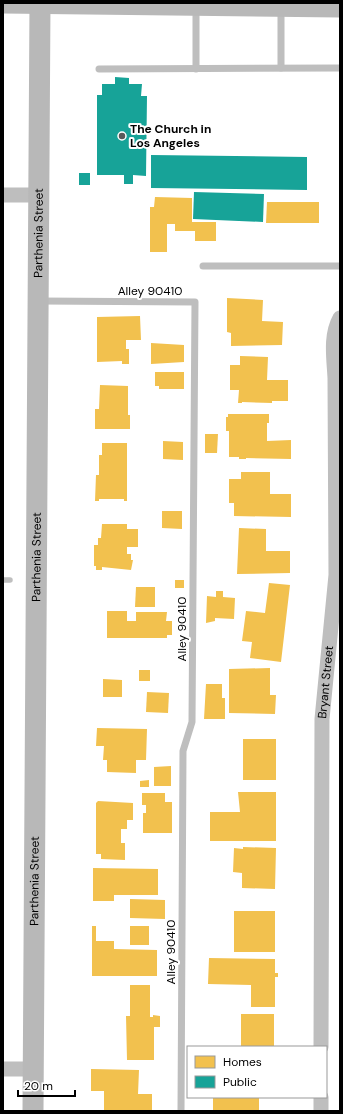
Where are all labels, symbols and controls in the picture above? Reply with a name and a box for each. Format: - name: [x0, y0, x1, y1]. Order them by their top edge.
- place label: The Church in Los Angeles: [130, 121, 211, 151]
- marker: The Church in Los Angeles: [117, 131, 127, 141]
- street label: Parthenia Street: [30, 188, 47, 278]
- street label: Alley 90410: [118, 283, 182, 299]
- street label: Parthenia Street: [28, 512, 45, 602]
- street label: Alley 90410: [174, 597, 190, 661]
- street label: Bryant Street: [314, 645, 337, 719]
- street label: Parthenia Street: [26, 836, 43, 926]
- street label: Alley 90410: [163, 920, 179, 984]
- legend: [187, 1046, 327, 1098]
- text: Homes: [223, 1054, 262, 1070]
- scale bar: [18, 1072, 75, 1098]
- text: Public: [223, 1074, 257, 1090]
- text: 20 m: [24, 1078, 53, 1094]

